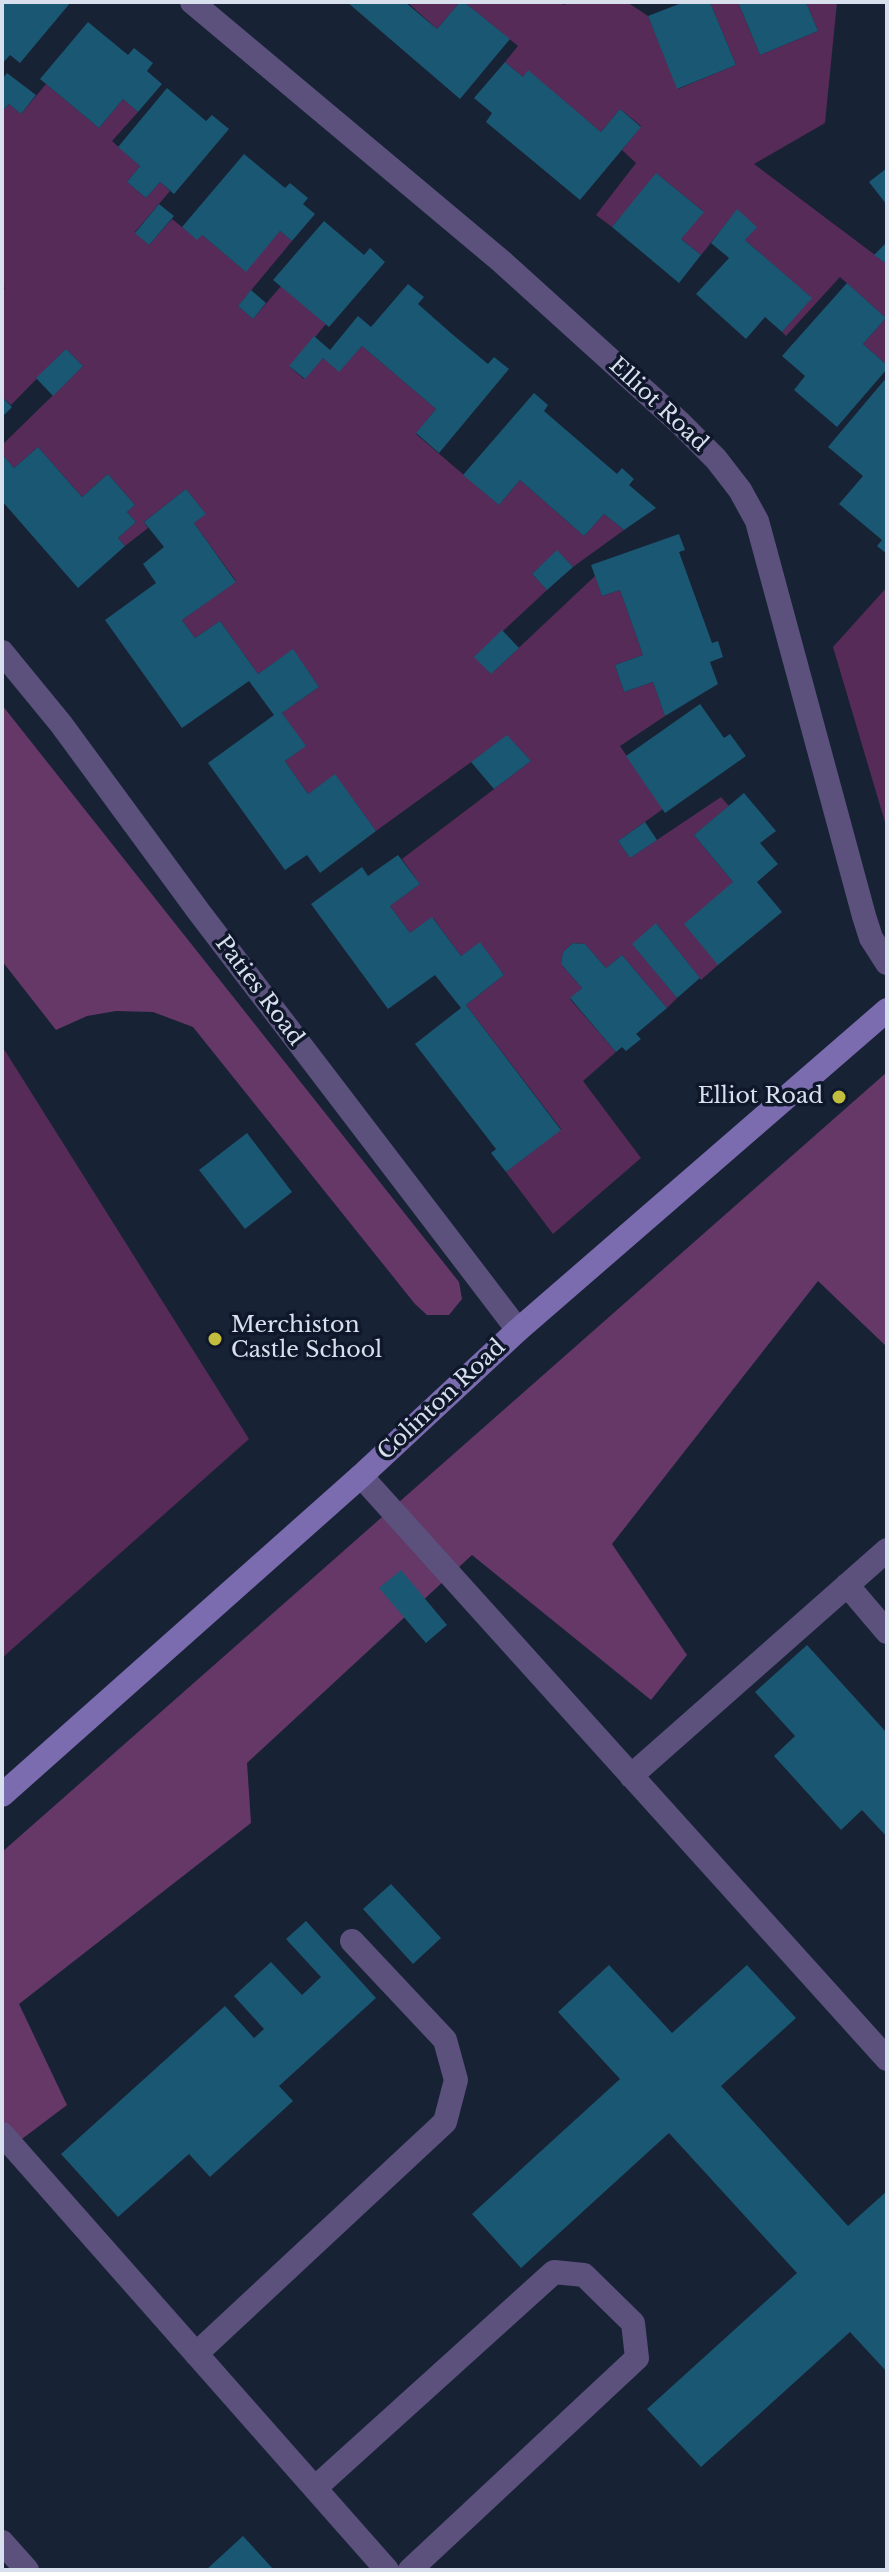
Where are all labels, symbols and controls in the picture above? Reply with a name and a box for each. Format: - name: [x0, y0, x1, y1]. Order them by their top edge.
- street label: Elliot Road: [603, 353, 713, 457]
- street label: Paties Road: [209, 931, 309, 1051]
- place label: Elliot Road: [698, 1084, 823, 1110]
- marker: Elliot Road: [830, 1088, 848, 1106]
- place label: Merchiston Castle School: [231, 1313, 382, 1364]
- marker: Merchiston Castle School: [206, 1330, 224, 1348]
- street label: Colinton Road: [373, 1334, 511, 1466]

